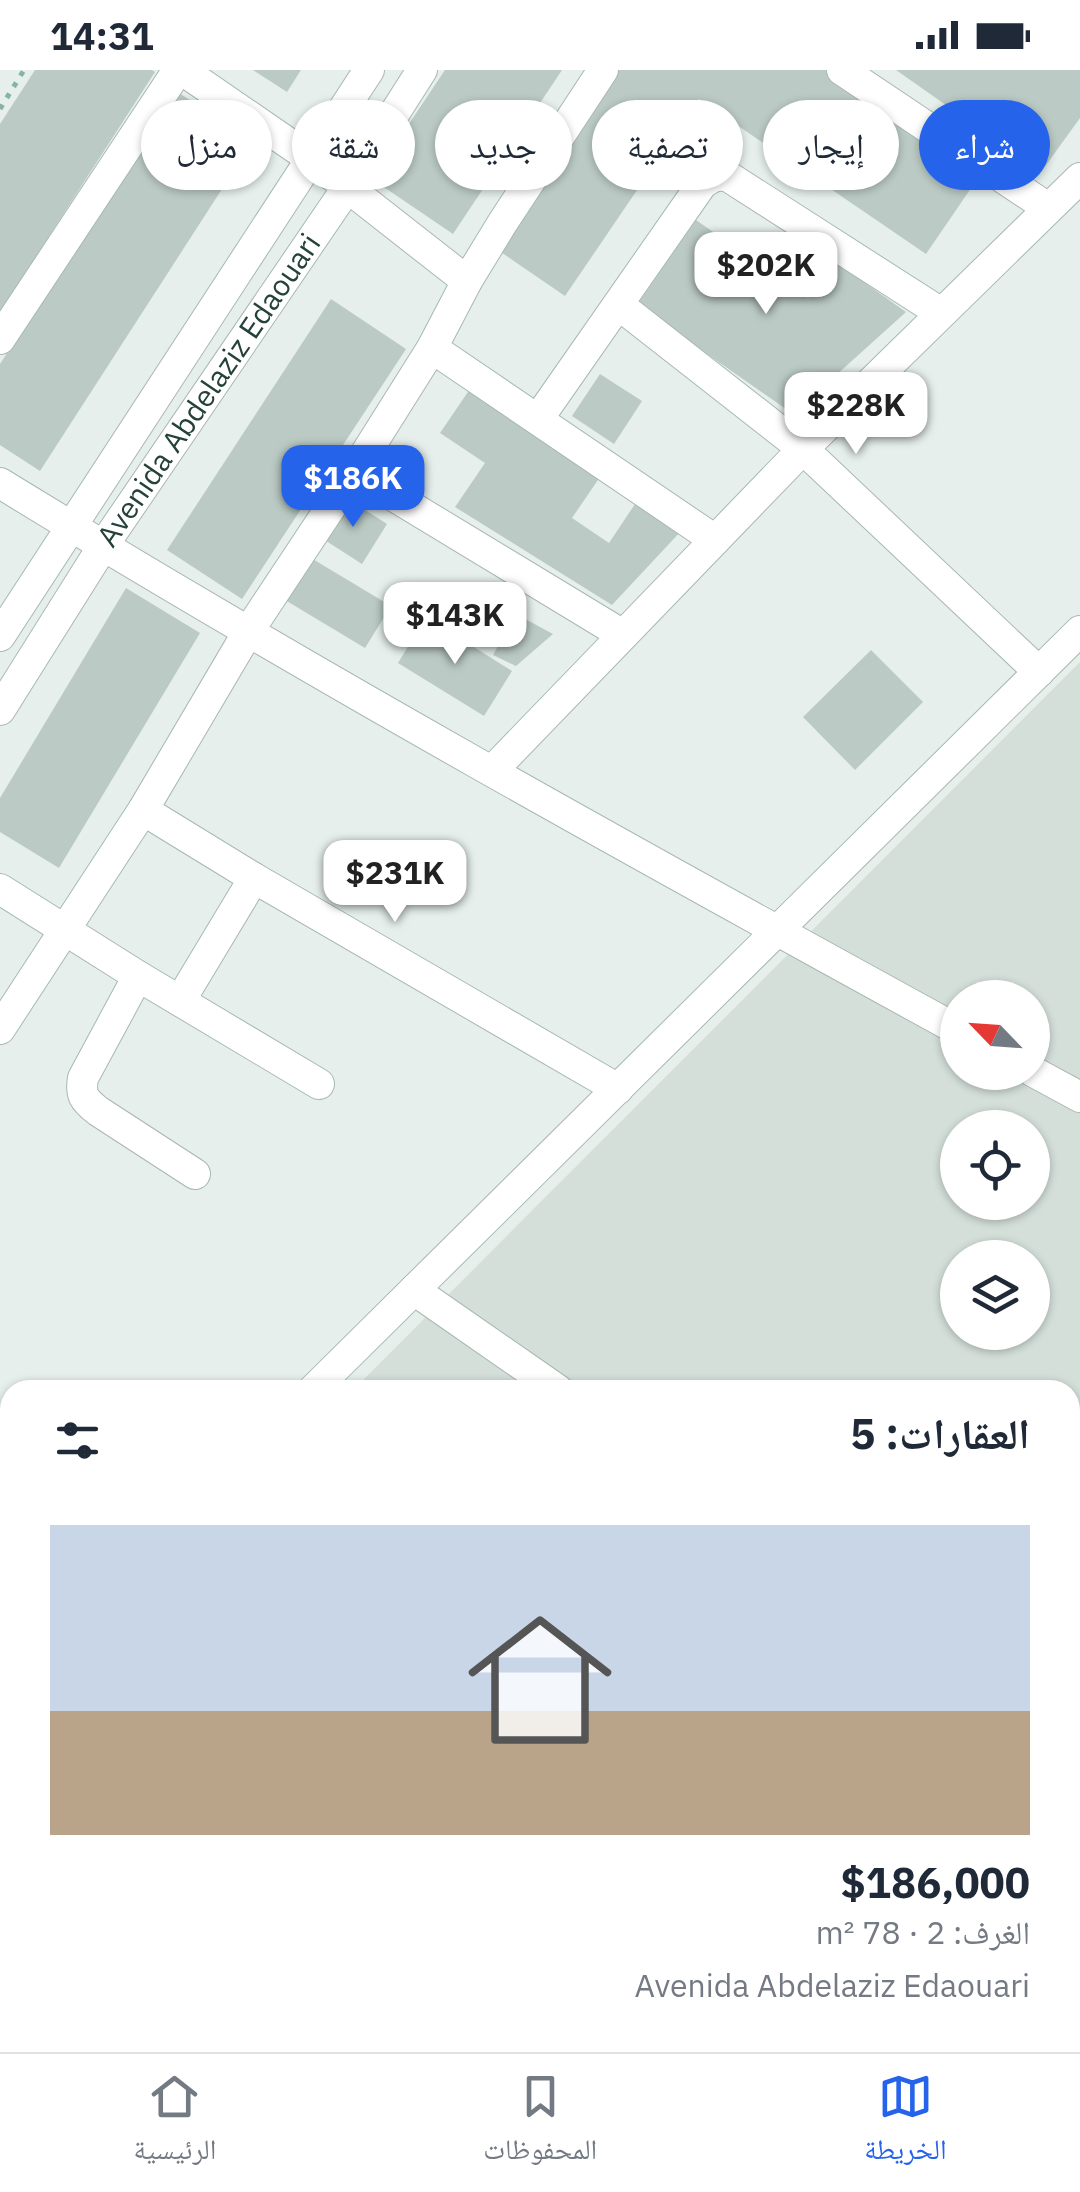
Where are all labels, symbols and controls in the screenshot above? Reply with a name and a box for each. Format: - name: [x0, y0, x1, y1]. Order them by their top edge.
- text: 14:31: [50, 11, 154, 60]
- chip: منزل: [141, 100, 272, 190]
- chip: شقة: [292, 100, 415, 190]
- chip: جديد: [435, 100, 572, 190]
- chip: تصفية: [592, 100, 743, 190]
- chip: إيجار: [763, 100, 899, 190]
- chip: شراء: [919, 100, 1050, 190]
- street label: Avenida Abdelaziz Edaouari: [87, 225, 328, 554]
- pin: $202K: [696, 232, 836, 317]
- text: $202K: [716, 243, 816, 285]
- pin: $228K: [786, 372, 926, 457]
- text: $228K: [806, 383, 906, 425]
- pin: $186K: [283, 445, 423, 530]
- text: $186K: [303, 456, 403, 498]
- pin: $143K: [385, 582, 525, 667]
- text: $143K: [405, 593, 505, 635]
- pin: $231K: [325, 840, 465, 925]
- text: $231K: [345, 851, 445, 893]
- north arrow: [940, 980, 1050, 1090]
- map controls: [940, 980, 1050, 1350]
- button: locate: [940, 1110, 1050, 1220]
- button: layers: [940, 1240, 1050, 1350]
- text: العقارات: 5: [850, 1406, 1030, 1461]
- icon: filters: [50, 1413, 105, 1468]
- icon: home: [450, 1590, 630, 1770]
- text: $186,000: [841, 1855, 1030, 1910]
- text: الغرف: 2 · 78 m²: [816, 1911, 1030, 1953]
- text: Avenida Abdelaziz Edaouari: [635, 1964, 1030, 2006]
- tab: الرئيسية: [133, 2069, 216, 2177]
- tab: المحفوظات: [483, 2069, 597, 2177]
- tab: الخريطة: [864, 2069, 947, 2177]

